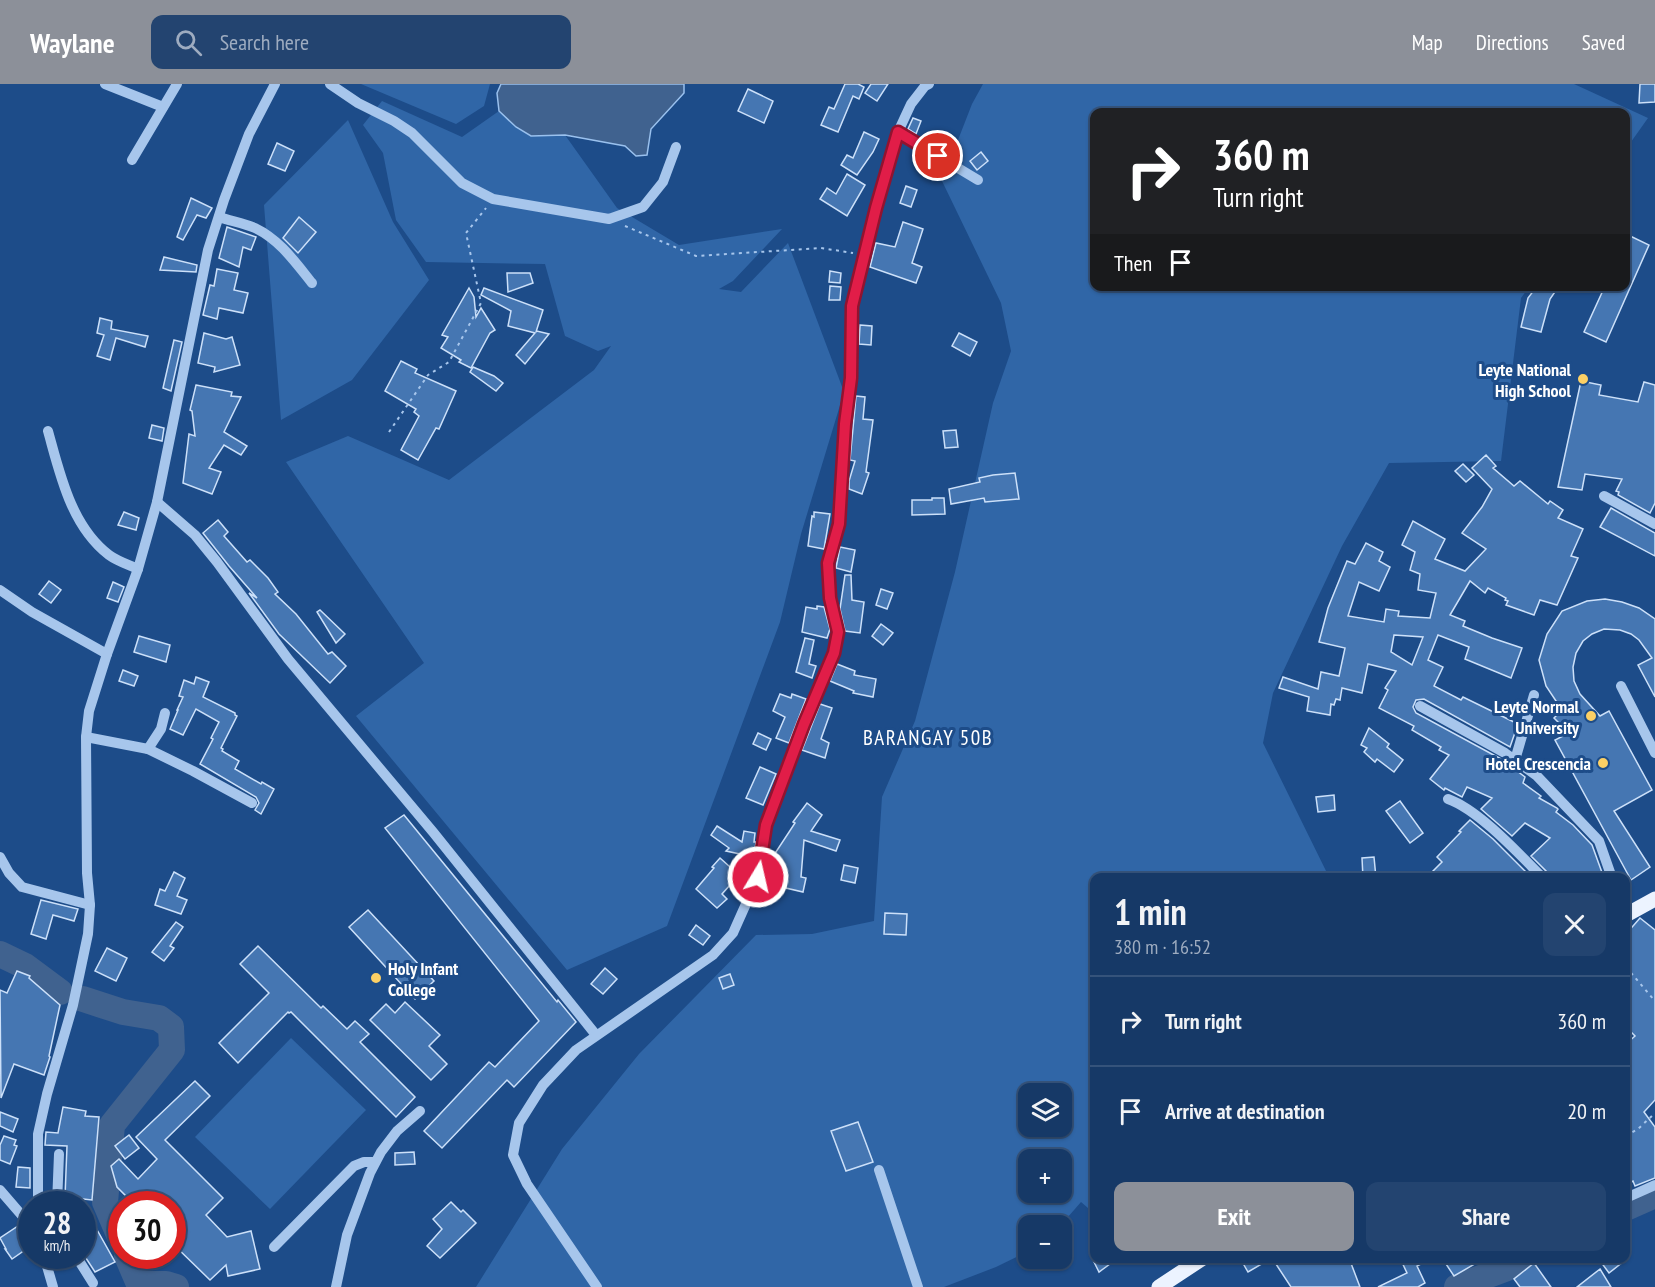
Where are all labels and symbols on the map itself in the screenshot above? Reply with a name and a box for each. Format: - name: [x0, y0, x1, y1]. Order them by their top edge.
- pin: [912, 130, 963, 181]
- place label: Leyte National High School: [1478, 358, 1572, 402]
- marker: Leyte National High School: [1576, 372, 1590, 386]
- place label: Leyte Normal University: [1494, 695, 1580, 739]
- marker: Leyte Normal University: [1584, 709, 1598, 723]
- district label: BARANGAY 50B: [863, 724, 993, 751]
- place label: Hotel Crescencia: [1486, 752, 1591, 775]
- marker: Hotel Crescencia: [1596, 756, 1610, 770]
- position arrow: [726, 845, 790, 909]
- place label: Holy Infant College: [388, 957, 459, 1001]
- marker: Holy Infant College: [369, 971, 383, 985]
- speed limit sign: 30: [108, 1191, 186, 1269]

